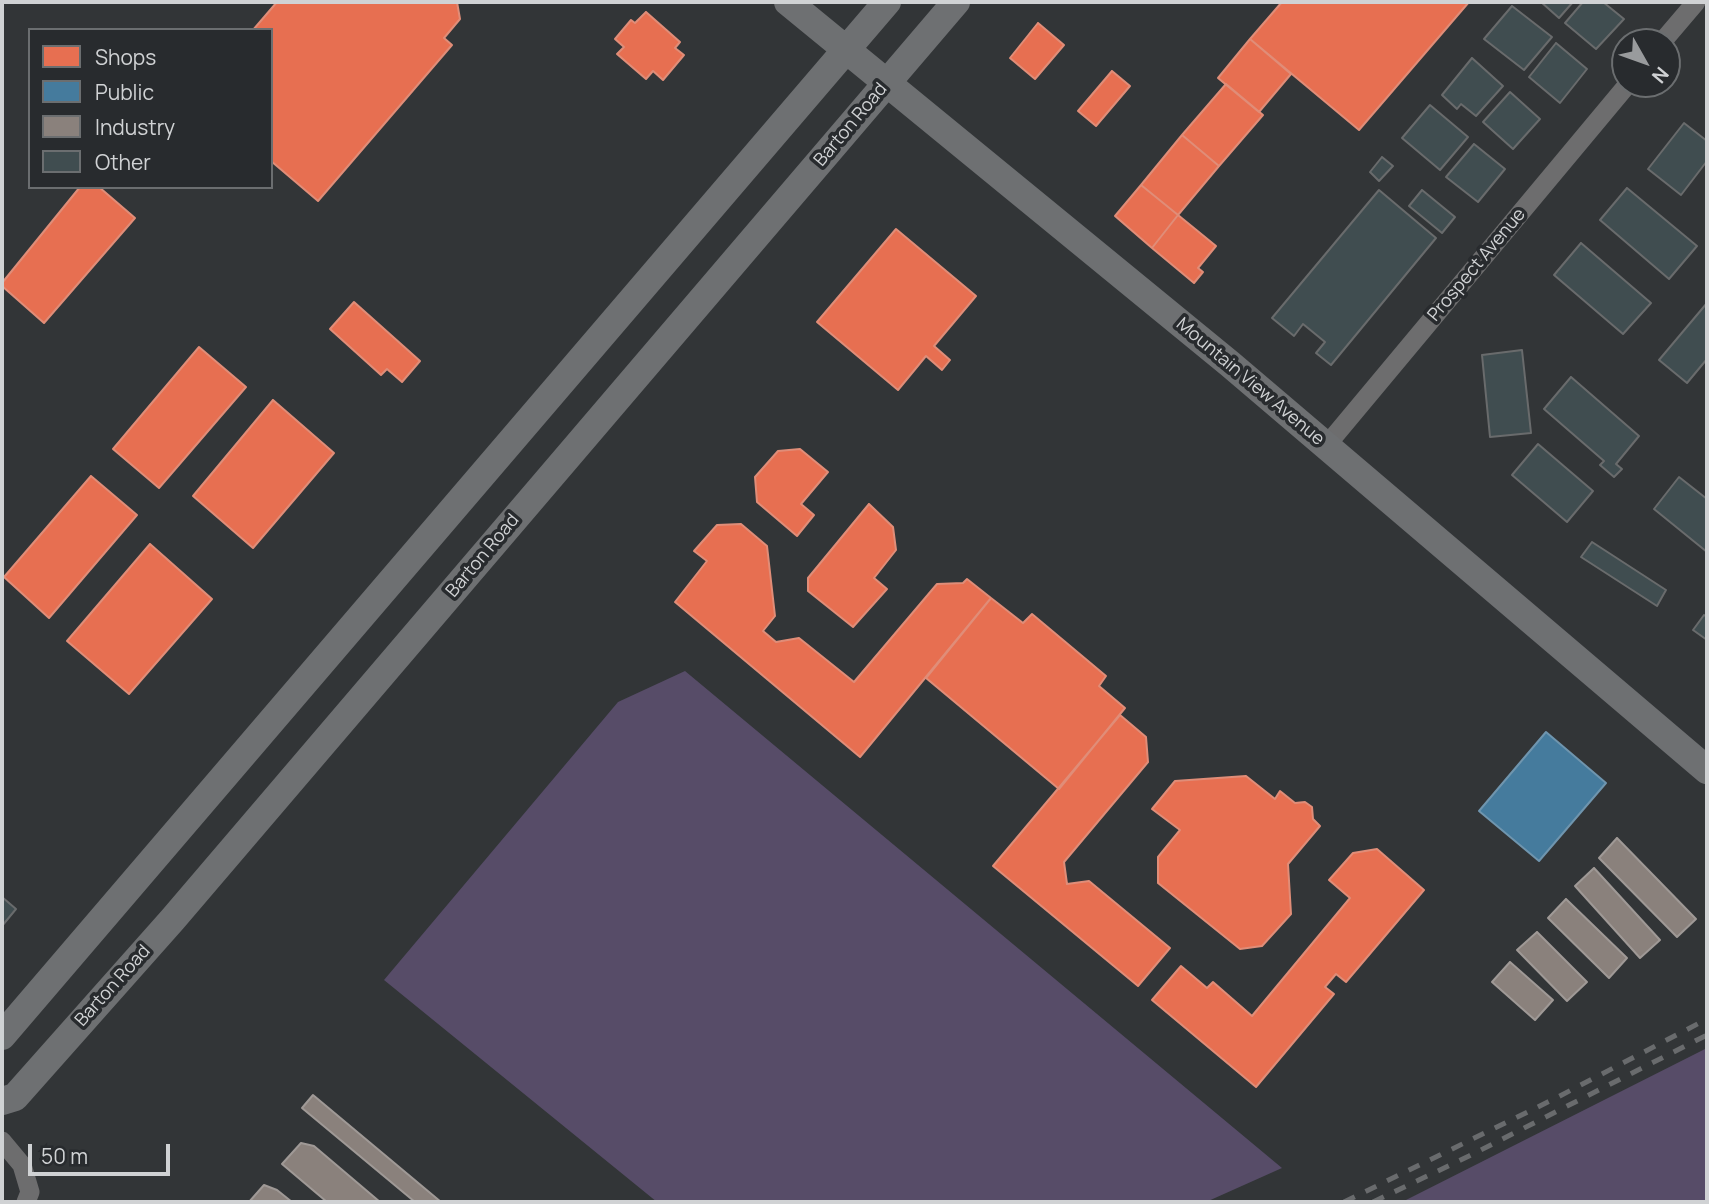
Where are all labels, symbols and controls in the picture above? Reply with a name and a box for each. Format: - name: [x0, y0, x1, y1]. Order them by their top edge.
- legend: [28, 28, 273, 189]
- north arrow: [1611, 28, 1681, 98]
- text: Shops: [95, 43, 156, 71]
- text: N: [1646, 62, 1675, 89]
- text: Public: [95, 78, 154, 106]
- street label: Barton Road: [810, 79, 892, 171]
- text: Industry: [95, 113, 175, 141]
- text: Other: [95, 148, 151, 176]
- street label: Prospect Avenue: [1423, 204, 1531, 326]
- street label: Mountain View Avenue: [1172, 314, 1328, 450]
- street label: Barton Road: [442, 510, 524, 602]
- street label: Barton Road: [71, 941, 155, 1031]
- scale bar: [32, 1130, 173, 1174]
- text: 50 m: [41, 1142, 88, 1170]

